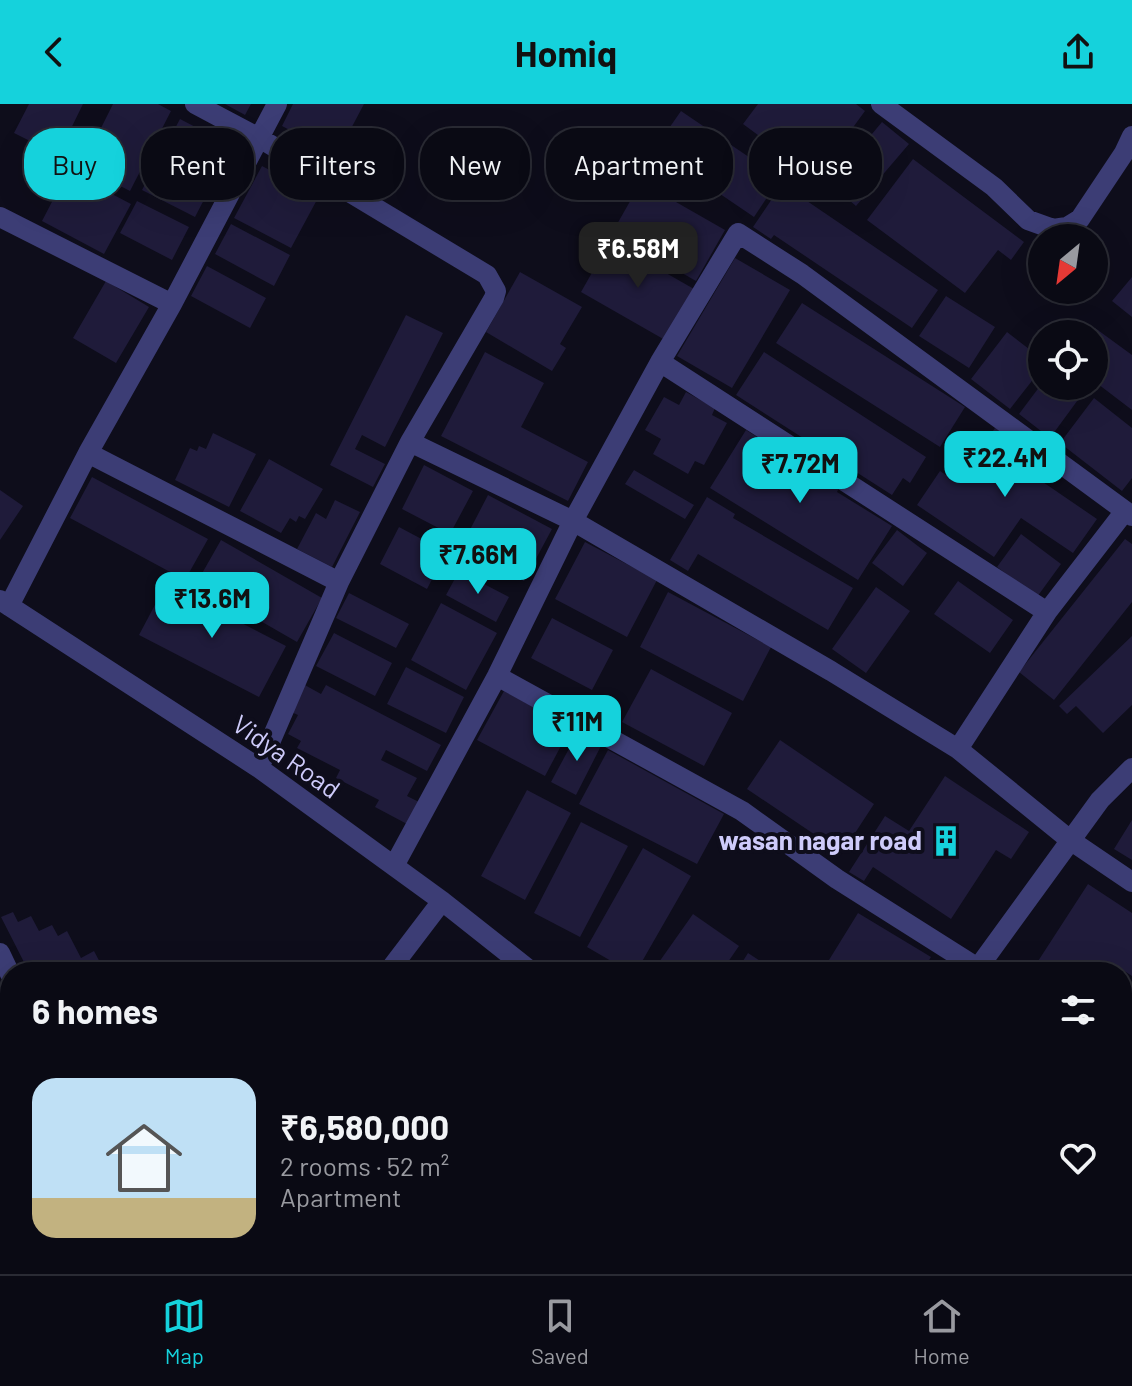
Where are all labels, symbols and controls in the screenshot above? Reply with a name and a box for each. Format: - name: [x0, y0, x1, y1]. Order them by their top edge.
- icon: back: [32, 30, 76, 74]
- icon: share: [1056, 30, 1100, 74]
- text: Homiq: [515, 31, 617, 74]
- chip: Buy: [24, 128, 125, 200]
- chip: Rent: [141, 128, 254, 200]
- chip: Filters: [270, 128, 404, 200]
- chip: New: [420, 128, 530, 200]
- chip: Apartment: [546, 128, 733, 200]
- chip: House: [749, 128, 882, 200]
- pin: ₹6.58M: [573, 222, 703, 290]
- north arrow: [1028, 224, 1108, 304]
- map controls: [1028, 224, 1108, 400]
- text: ₹6.58M: [597, 232, 679, 263]
- button: locate: [1028, 320, 1108, 400]
- pin: ₹22.4M: [940, 431, 1070, 499]
- pin: ₹7.72M: [735, 437, 865, 505]
- text: ₹22.4M: [962, 441, 1048, 472]
- text: ₹7.72M: [760, 447, 840, 478]
- pin: ₹7.66M: [413, 528, 543, 596]
- text: ₹7.66M: [438, 538, 518, 569]
- pin: ₹13.6M: [147, 572, 277, 640]
- text: ₹13.6M: [173, 582, 251, 613]
- pin: ₹11M: [530, 695, 624, 763]
- text: ₹11M: [551, 705, 603, 736]
- street label: Vidya Road: [227, 708, 346, 804]
- place label: wasan nagar road: [719, 824, 922, 855]
- building icon: wasan nagar road: [929, 824, 963, 858]
- icon: filters: [1056, 988, 1100, 1032]
- text: 6 homes: [32, 990, 158, 1031]
- text: ₹6,580,000: [280, 1106, 449, 1147]
- icon: home: [96, 1110, 192, 1206]
- icon: heart: [1056, 1136, 1100, 1180]
- text: 2 rooms · 52 m²: [280, 1150, 449, 1181]
- text: Apartment: [280, 1181, 401, 1212]
- tab: Map: [162, 1294, 206, 1368]
- tab: Saved: [531, 1294, 589, 1368]
- tab: Home: [913, 1294, 970, 1368]

